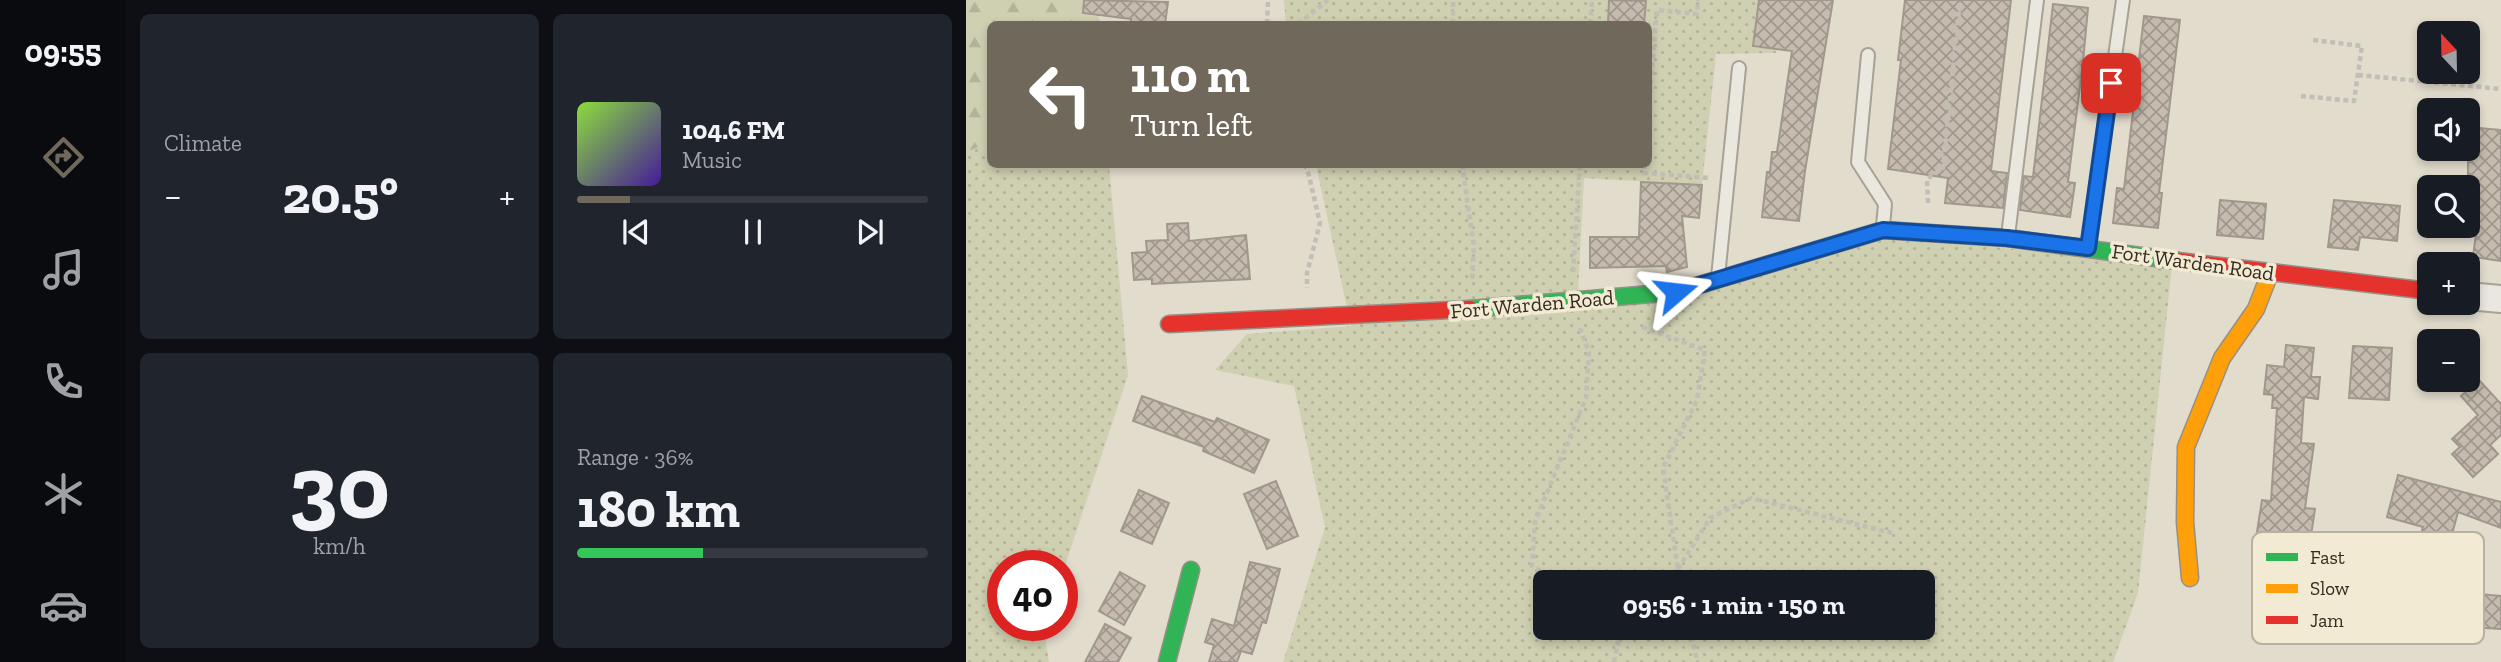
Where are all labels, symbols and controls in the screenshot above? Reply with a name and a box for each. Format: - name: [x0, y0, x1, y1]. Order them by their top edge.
- north arrow: [2417, 21, 2480, 84]
- map controls: [2417, 21, 2480, 392]
- text: 09:55: [25, 32, 101, 70]
- text: 110 m: [1130, 46, 1250, 105]
- icon: left: [1015, 49, 1106, 140]
- pin: [2081, 53, 2141, 113]
- icon: arrive: [2092, 64, 2130, 102]
- button: sound: [2417, 98, 2480, 161]
- text: Turn left: [1130, 106, 1252, 144]
- text: 104.6 FM: [682, 114, 785, 146]
- text: Climate: [164, 129, 242, 157]
- icon: directions: [39, 133, 88, 182]
- text: Music: [682, 146, 742, 174]
- text: 20.5°: [283, 164, 398, 226]
- text: −: [164, 173, 182, 219]
- text: +: [499, 173, 515, 219]
- button: search: [2417, 175, 2480, 238]
- icon: previous: [617, 213, 655, 251]
- icon: pause: [734, 213, 772, 251]
- icon: next: [851, 213, 889, 251]
- street label: Fort Warden Road: [2110, 238, 2276, 286]
- icon: music: [39, 245, 88, 294]
- button: +: [2417, 252, 2480, 315]
- position arrow: [1639, 255, 1713, 329]
- street label: Fort Warden Road: [1449, 284, 1615, 324]
- button: −: [2417, 329, 2480, 392]
- icon: phone: [39, 357, 88, 406]
- text: 30: [289, 432, 390, 541]
- text: Range · 36%: [577, 443, 694, 471]
- icon: climate: [39, 469, 88, 518]
- text: 180 km: [577, 478, 740, 540]
- text: km/h: [313, 532, 366, 560]
- legend: [2252, 532, 2484, 644]
- text: Fast: [2310, 546, 2345, 569]
- speed limit sign: 40: [987, 550, 1078, 641]
- text: Slow: [2310, 577, 2350, 600]
- icon: car: [39, 581, 88, 630]
- text: 09:56 · 1 min · 150 m: [1623, 589, 1845, 621]
- text: Jam: [2310, 609, 2344, 632]

